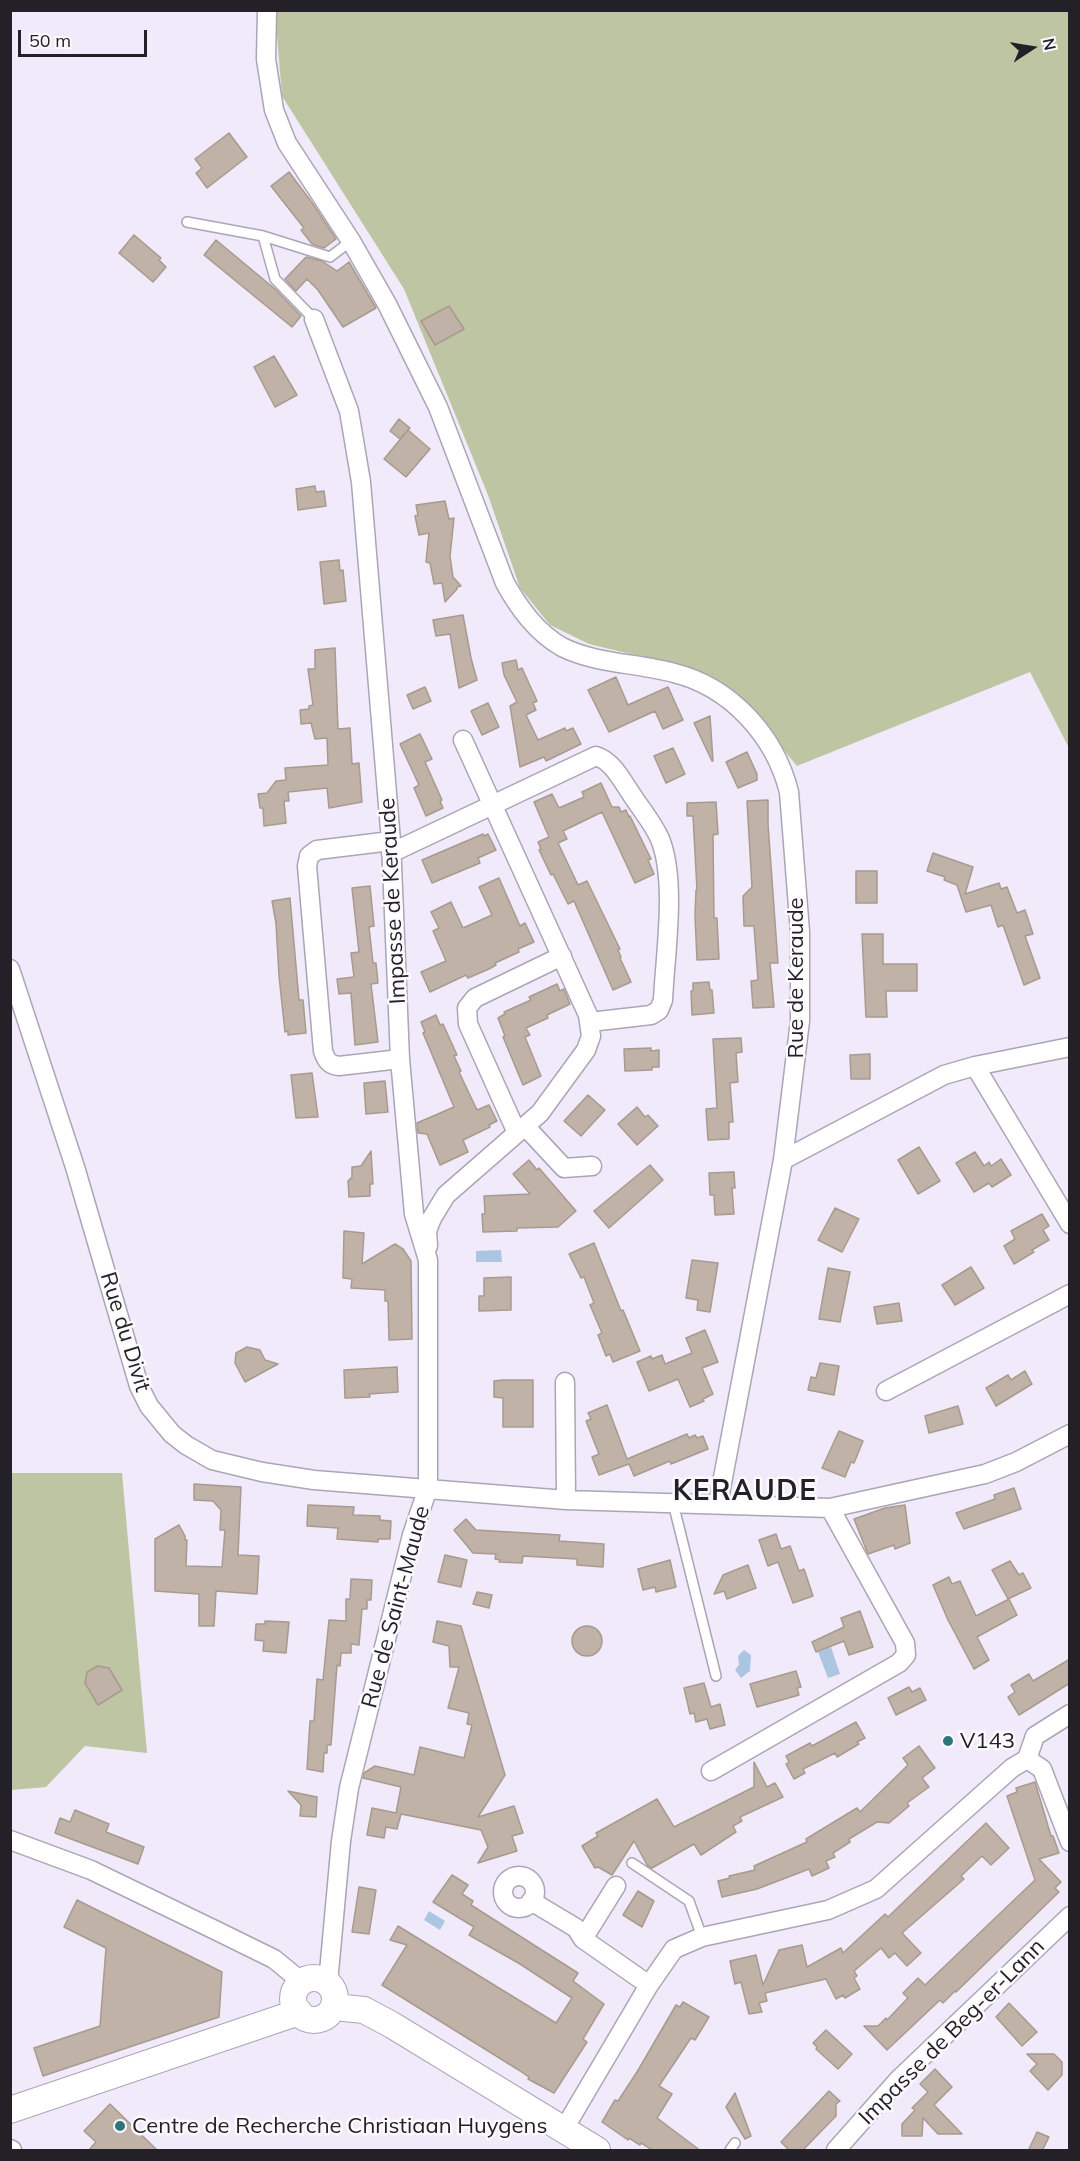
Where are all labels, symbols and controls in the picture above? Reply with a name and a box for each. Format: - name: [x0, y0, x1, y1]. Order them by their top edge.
- scale bar: [21, 18, 150, 56]
- north arrow: [1002, 18, 1062, 78]
- text: 50 m: [29, 29, 71, 52]
- text: N: [1039, 36, 1061, 52]
- street label: Impasse de Keraude: [374, 797, 412, 1005]
- street label: Rue de Keraude: [783, 897, 809, 1059]
- street label: Rue du Divit: [94, 1269, 156, 1395]
- district label: KERAUDE: [673, 1475, 817, 1509]
- street label: Rue de Saint-Maude: [356, 1503, 436, 1711]
- place label: V143: [960, 1728, 1015, 1754]
- marker: V143: [941, 1734, 955, 1748]
- street label: Impasse de Beg-er-Lann: [854, 1934, 1050, 2130]
- place label: Centre de Recherche Christiaan Huygens: [132, 2113, 547, 2139]
- marker: Centre de Recherche Christiaan Huygens: [113, 2119, 127, 2133]

